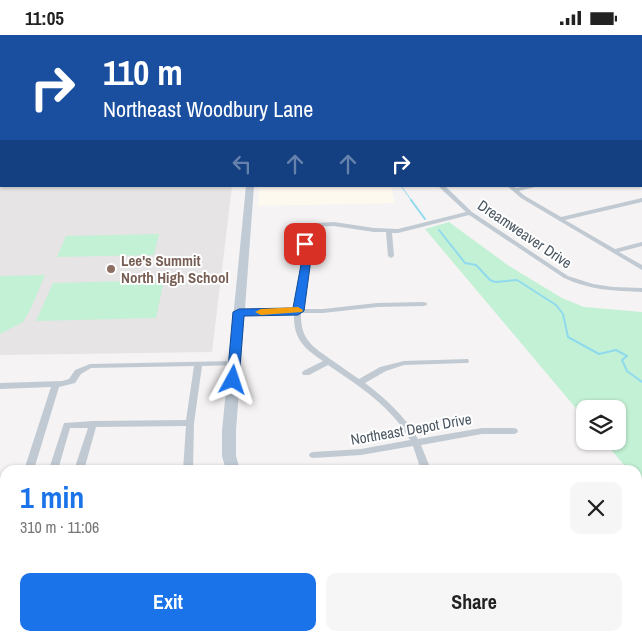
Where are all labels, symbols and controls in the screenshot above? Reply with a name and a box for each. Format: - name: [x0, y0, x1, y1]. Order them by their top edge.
- text: 11:05: [25, 5, 64, 31]
- text: 110 m: [103, 49, 183, 96]
- icon: right: [20, 55, 85, 120]
- text: Northeast Woodbury Lane: [103, 94, 313, 124]
- icon: left: [228, 150, 256, 178]
- icon: ahead: [281, 150, 309, 178]
- icon: ahead: [334, 150, 362, 178]
- icon: right: [387, 150, 415, 178]
- street label: Dreamweaver Drive: [474, 195, 576, 273]
- pin: [284, 223, 326, 265]
- icon: arrive: [291, 230, 319, 258]
- place label: Lee's Summit North High School: [121, 250, 229, 288]
- marker: Lee's Summit North High School: [105, 263, 117, 275]
- position arrow: [206, 353, 258, 405]
- map controls: [576, 400, 626, 450]
- button: layers: [576, 400, 626, 450]
- street label: Northeast Depot Drive: [349, 408, 473, 450]
- text: 1 min: [20, 477, 84, 517]
- button: close: [570, 482, 622, 534]
- text: 310 m · 11:06: [20, 516, 99, 538]
- button: Exit: [20, 573, 316, 631]
- button: Share: [326, 573, 622, 631]

